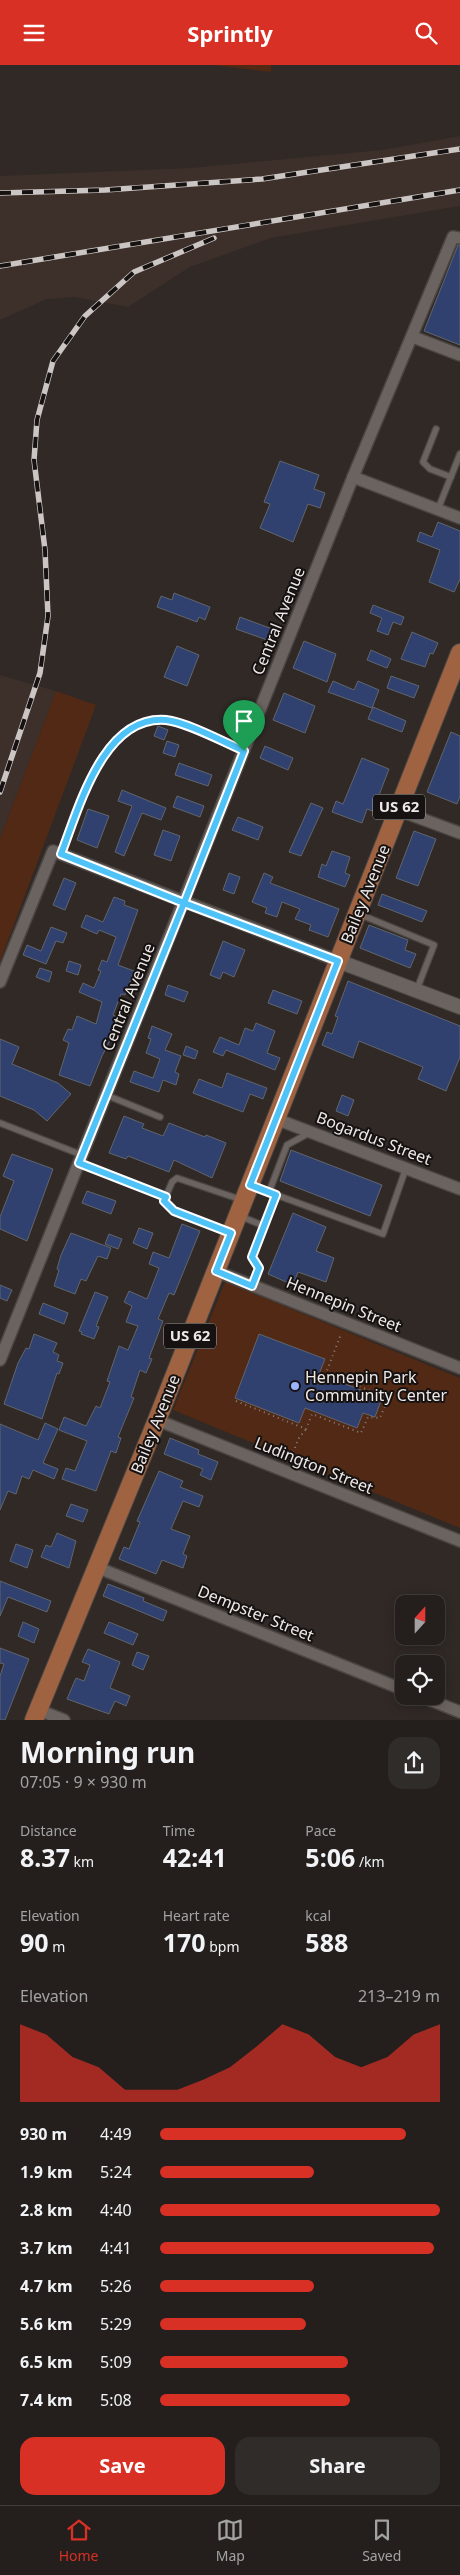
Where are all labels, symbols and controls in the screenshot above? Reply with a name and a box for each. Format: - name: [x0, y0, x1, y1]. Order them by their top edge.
- text: Sprintly: [187, 18, 273, 48]
- icon: menu: [20, 19, 48, 47]
- icon: search: [412, 19, 440, 47]
- street label: Central Avenue: [246, 564, 310, 678]
- pin: [223, 700, 265, 751]
- icon: arrive: [230, 707, 258, 735]
- road number: US 62: [373, 795, 425, 819]
- street label: Bailey Avenue: [335, 841, 395, 947]
- street label: Central Avenue: [96, 940, 160, 1054]
- street label: Bogardus Street: [313, 1106, 435, 1170]
- street label: Hennepin Street: [283, 1271, 405, 1337]
- road number: US 62: [164, 1323, 216, 1349]
- place label: Hennepin Park Community Center: [305, 1366, 448, 1406]
- street label: Bailey Avenue: [125, 1371, 185, 1477]
- marker: Hennepin Park Community Center: [289, 1380, 301, 1392]
- street label: Ludington Street: [251, 1431, 377, 1499]
- street label: Dempster Street: [195, 1580, 318, 1646]
- north arrow: [395, 1595, 445, 1645]
- map controls: [395, 1595, 445, 1705]
- button: locate: [395, 1655, 445, 1705]
- text: Morning run: [20, 1733, 195, 1771]
- button: share: [388, 1737, 440, 1789]
- text: 07:05 · 9 × 930 m: [20, 1771, 147, 1793]
- text: Distance: [20, 1821, 77, 1840]
- text: Time: [163, 1821, 195, 1840]
- text: Pace: [305, 1821, 336, 1840]
- text: 8.37: [20, 1840, 70, 1874]
- text: 42:41: [163, 1840, 227, 1874]
- text: 5:06: [305, 1840, 355, 1874]
- text: km: [70, 1852, 94, 1871]
- text: /km: [355, 1852, 385, 1871]
- text: Elevation: [20, 1906, 80, 1925]
- text: Heart rate: [163, 1906, 230, 1925]
- text: kcal: [305, 1906, 331, 1925]
- text: 90: [20, 1925, 49, 1959]
- text: 170: [163, 1925, 206, 1959]
- text: 588: [305, 1925, 348, 1959]
- text: m: [49, 1937, 65, 1956]
- text: bpm: [206, 1937, 240, 1956]
- text: Elevation: [20, 1985, 88, 2007]
- text: 213–219 m: [358, 1985, 440, 2007]
- text: 930 m: [20, 2123, 67, 2145]
- text: 4:49: [100, 2123, 132, 2145]
- text: 1.9 km: [20, 2161, 72, 2183]
- text: 5:24: [100, 2161, 132, 2183]
- text: 2.8 km: [20, 2199, 72, 2221]
- text: 4:40: [100, 2199, 132, 2221]
- text: 3.7 km: [20, 2237, 72, 2259]
- text: 4:41: [100, 2237, 132, 2259]
- text: 4.7 km: [20, 2275, 72, 2297]
- text: 5:26: [100, 2275, 132, 2297]
- text: 5.6 km: [20, 2313, 72, 2335]
- text: 5:29: [100, 2313, 132, 2335]
- text: 6.5 km: [20, 2351, 72, 2373]
- text: 5:09: [100, 2351, 132, 2373]
- text: 7.4 km: [20, 2389, 72, 2411]
- text: 5:08: [100, 2389, 132, 2411]
- button: Save: [20, 2437, 225, 2495]
- button: Share: [235, 2437, 440, 2495]
- tab: Home: [59, 2516, 98, 2565]
- tab: Map: [216, 2516, 245, 2565]
- tab: Saved: [362, 2516, 401, 2565]

